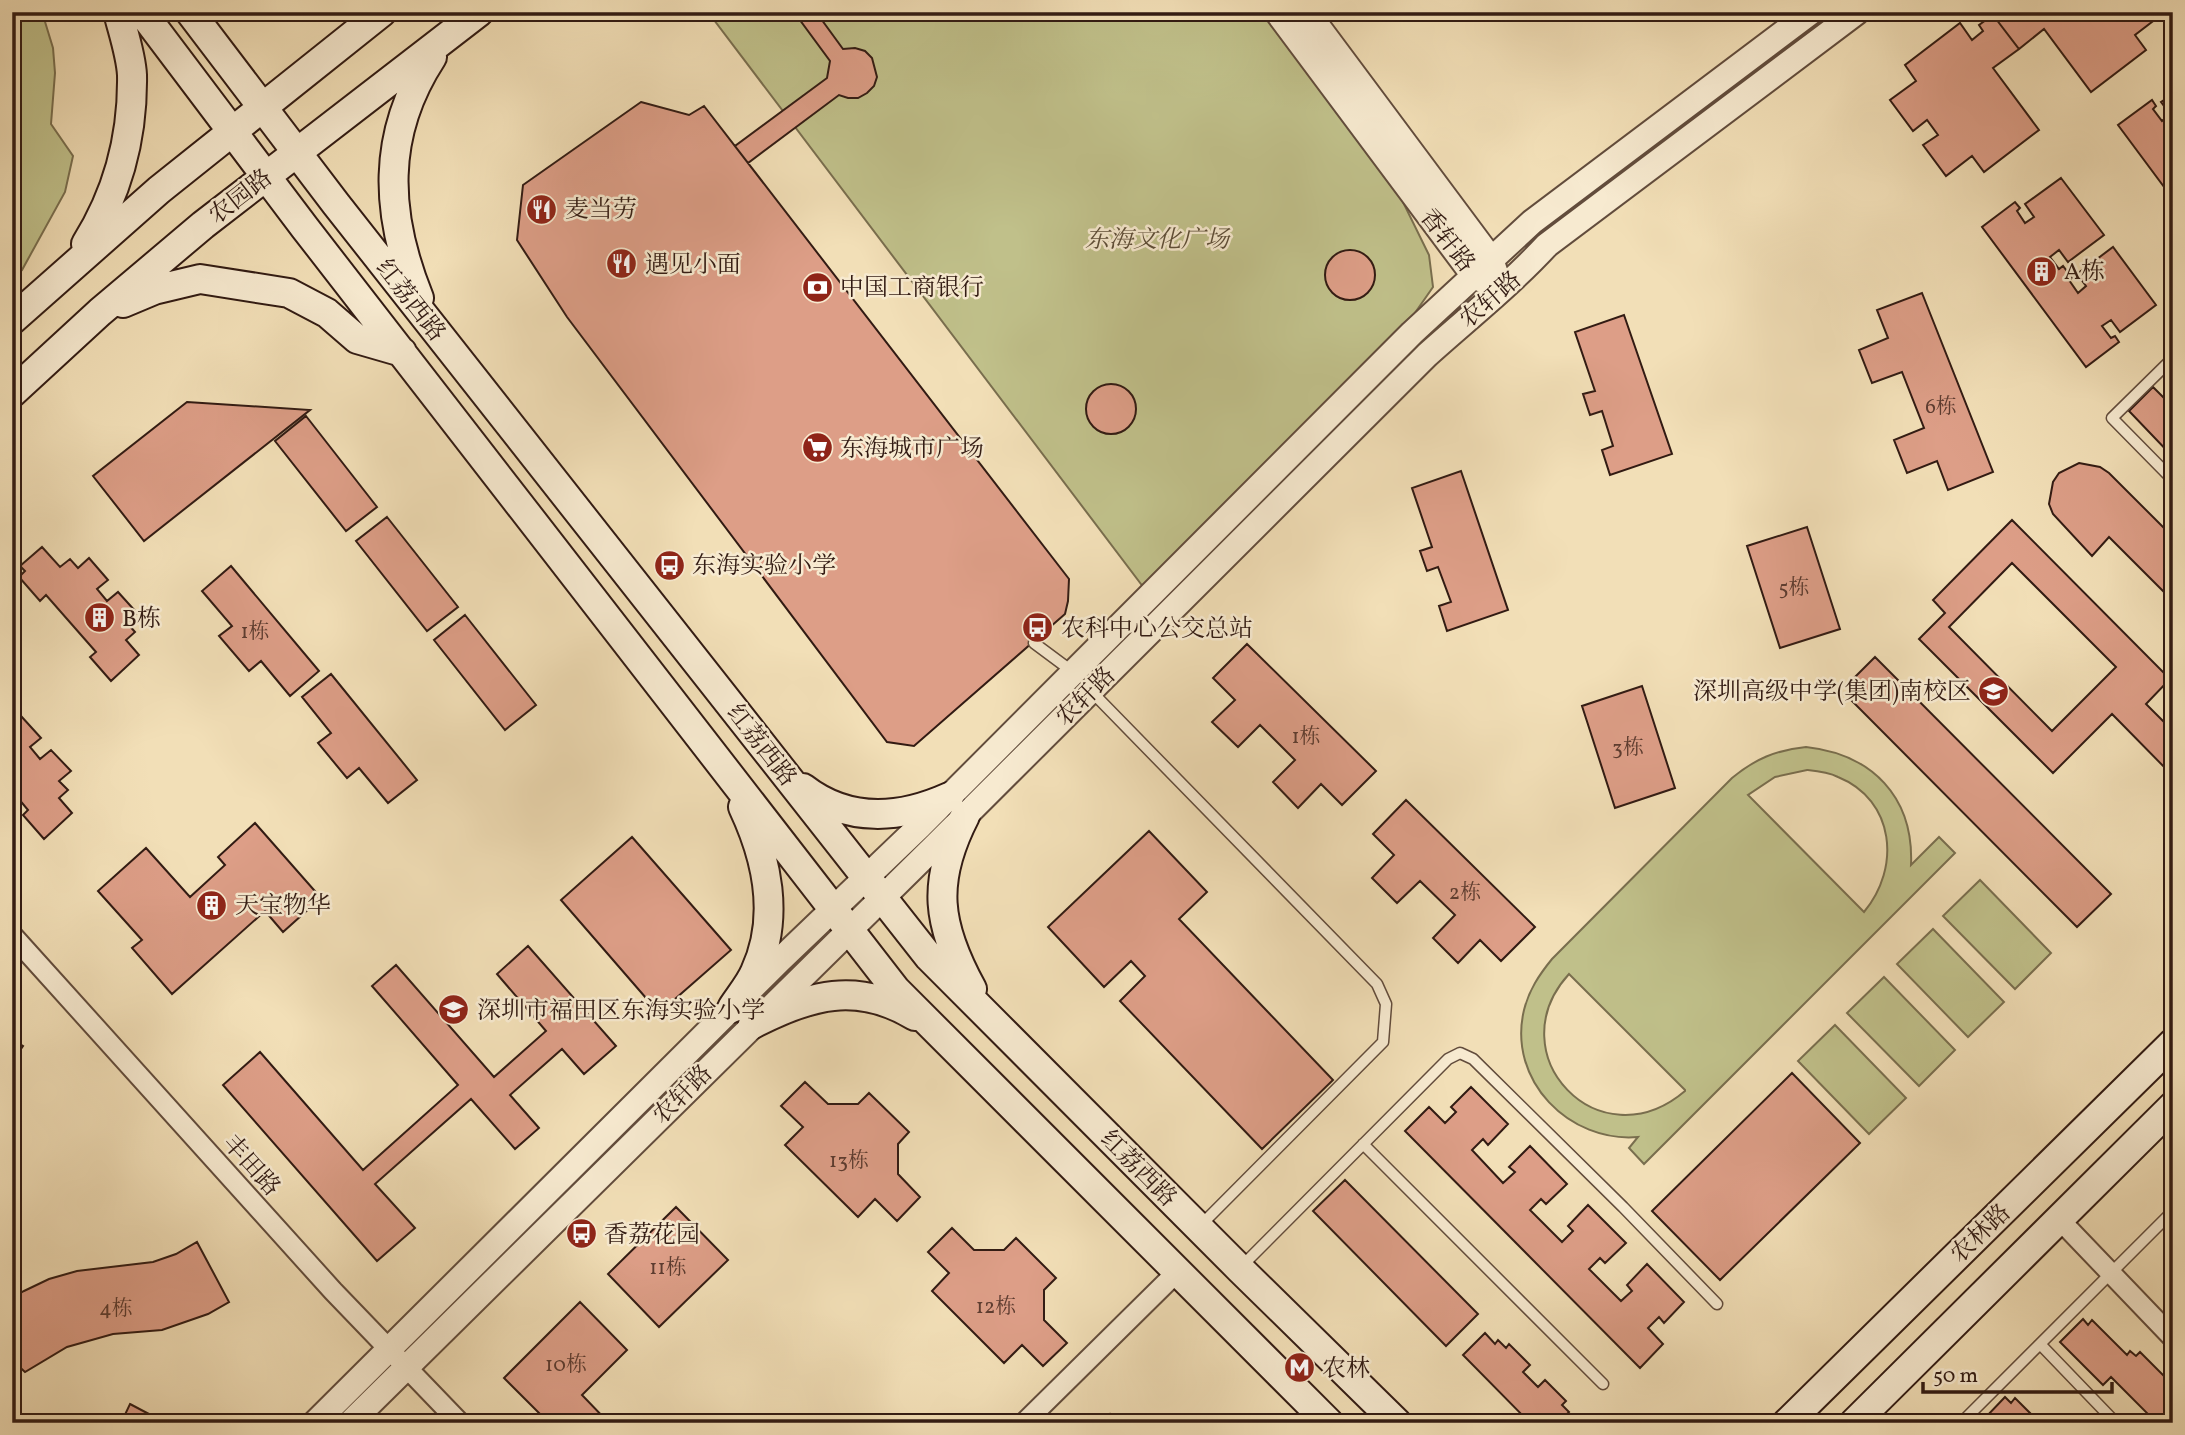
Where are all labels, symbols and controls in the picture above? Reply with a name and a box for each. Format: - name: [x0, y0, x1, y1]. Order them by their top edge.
- street label: 农园路: [202, 162, 280, 233]
- restaurant icon: 麦当劳: [525, 192, 559, 226]
- place label: 麦当劳: [565, 194, 637, 228]
- street label: 香轩路: [1411, 202, 1482, 280]
- park label: 东海文化广场: [1085, 224, 1231, 258]
- restaurant icon: 遇见小面: [605, 247, 639, 281]
- place label: 遇见小面: [645, 249, 741, 283]
- street label: 红荔西路: [366, 253, 452, 350]
- building icon: A栋: [2024, 254, 2058, 288]
- place label: A栋: [2064, 256, 2105, 290]
- street label: 农轩路: [1453, 264, 1530, 337]
- bank icon: 中国工商银行: [800, 270, 834, 304]
- place label: 中国工商银行: [840, 272, 984, 306]
- house number: 6栋: [1925, 393, 1957, 422]
- supermarket icon: 东海城市广场: [800, 431, 834, 465]
- place label: 东海城市广场: [840, 433, 984, 467]
- bus stop icon: 东海实验小学: [652, 548, 686, 582]
- place label: 东海实验小学: [692, 550, 836, 584]
- house number: 5栋: [1778, 574, 1810, 603]
- building icon: B栋: [82, 601, 116, 635]
- place label: B栋: [122, 603, 161, 637]
- bus stop icon: 农科中心公交总站: [1021, 611, 1055, 645]
- place label: 农科中心公交总站: [1061, 613, 1253, 647]
- house number: 1栋: [240, 618, 270, 647]
- street label: 农轩路: [1049, 660, 1124, 735]
- school or university icon: 深圳高级中学(集团)南校区: [1977, 674, 2011, 708]
- place label: 深圳高级中学(集团)南校区: [1693, 676, 1971, 710]
- street label: 红荔西路: [717, 698, 803, 795]
- house number: 1栋: [1291, 723, 1321, 752]
- house number: 3栋: [1612, 734, 1644, 763]
- house number: 2栋: [1449, 879, 1481, 908]
- building icon: 天宝物华: [195, 888, 229, 922]
- place label: 天宝物华: [235, 890, 331, 924]
- school or university icon: 深圳市福田区东海实验小学: [437, 993, 471, 1027]
- place label: 深圳市福田区东海实验小学: [477, 995, 765, 1029]
- street label: 农轩路: [646, 1058, 721, 1133]
- street label: 红荔西路: [1092, 1123, 1184, 1215]
- street label: 丰田路: [214, 1128, 287, 1204]
- house number: 13栋: [829, 1147, 869, 1176]
- street label: 农林路: [1944, 1197, 2019, 1272]
- bus stop icon: 香荔花园: [564, 1217, 598, 1251]
- place label: 香荔花园: [604, 1219, 700, 1253]
- house number: 11栋: [649, 1254, 687, 1283]
- house number: 12栋: [976, 1293, 1016, 1322]
- house number: 4栋: [99, 1295, 133, 1324]
- house number: 10栋: [545, 1351, 587, 1380]
- metro station icon: 农林: [1282, 1351, 1316, 1385]
- scale bar: [1923, 1351, 2112, 1395]
- place label: 农林: [1322, 1353, 1370, 1387]
- text: 50 m: [1933, 1362, 1978, 1391]

